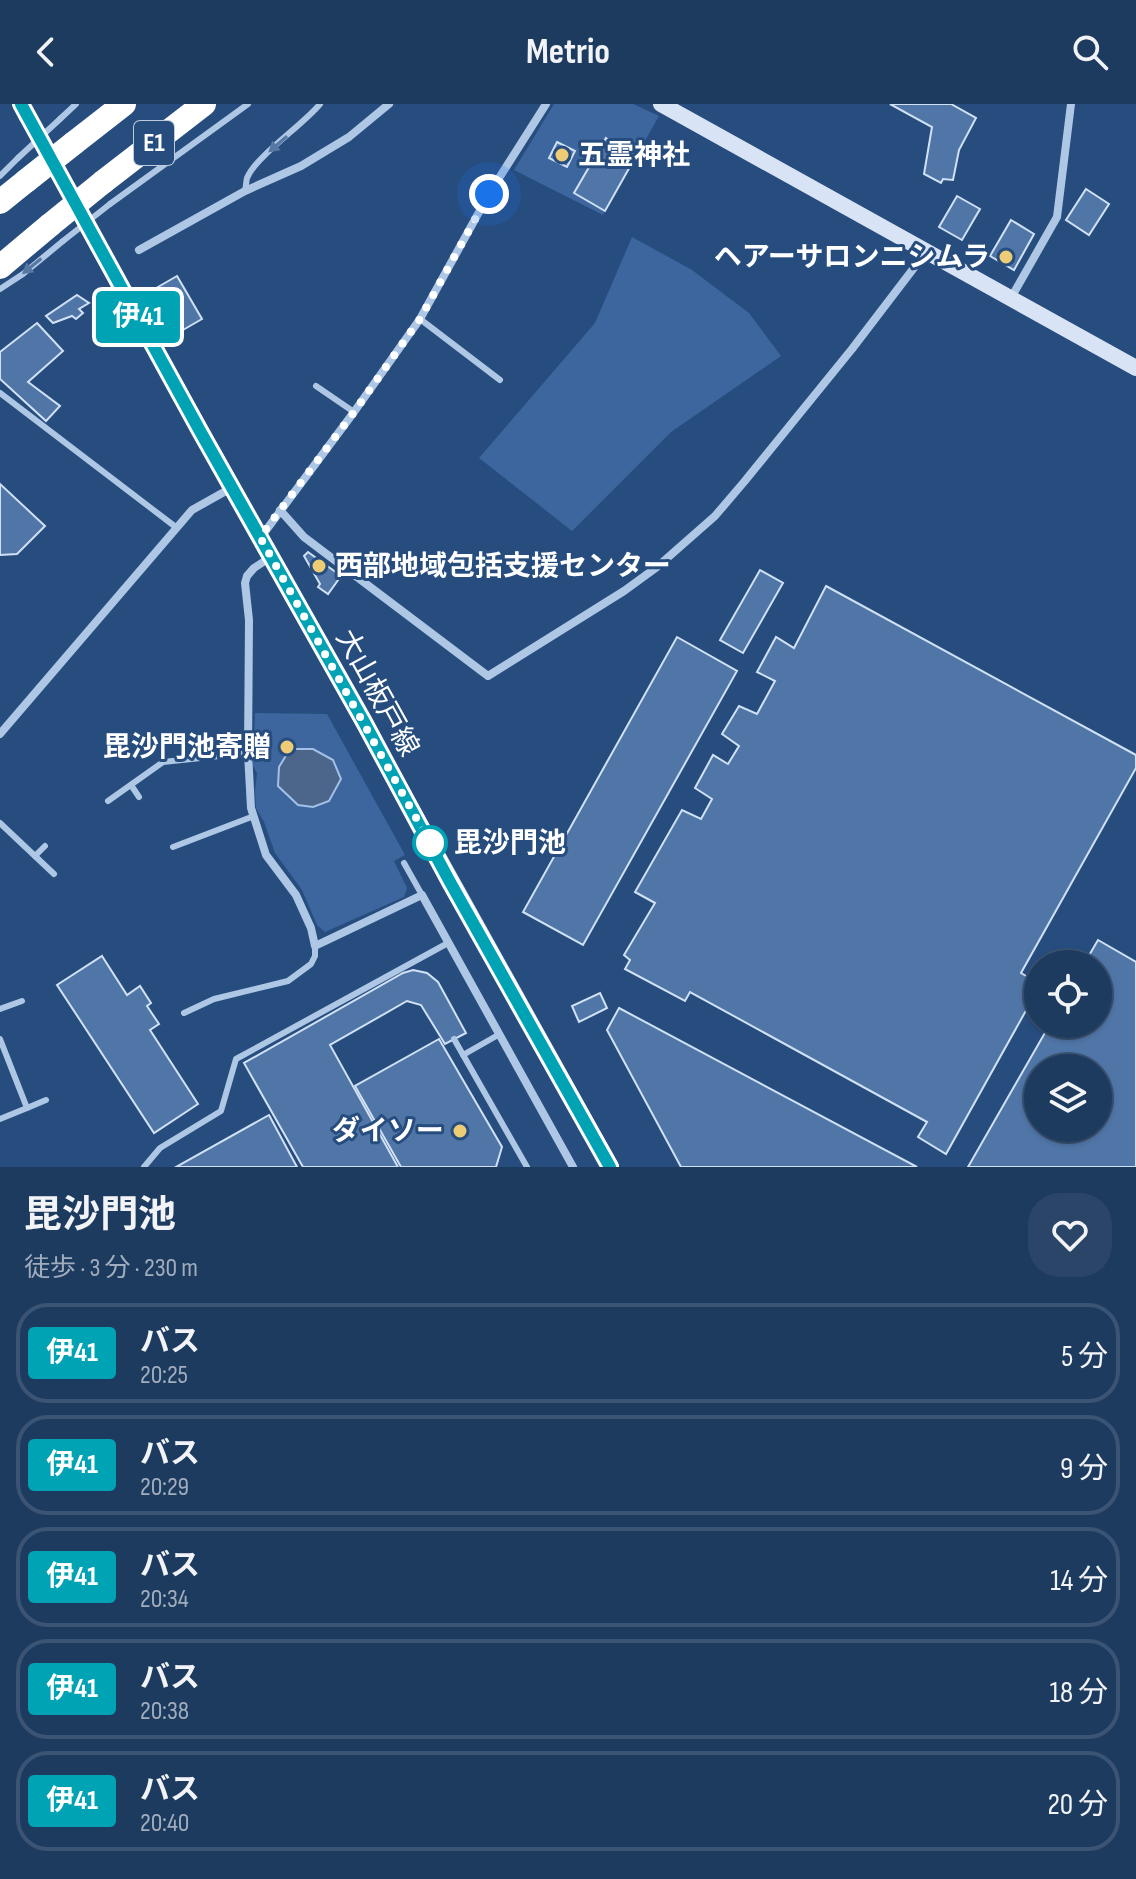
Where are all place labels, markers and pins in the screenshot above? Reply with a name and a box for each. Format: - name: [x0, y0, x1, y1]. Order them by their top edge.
- place label: 五霊神社: [578, 139, 690, 172]
- marker: 五霊神社: [553, 146, 571, 164]
- place label: ヘアーサロンニシムラ: [714, 241, 990, 274]
- marker: ヘアーサロンニシムラ: [997, 248, 1015, 266]
- place label: 西部地域包括支援センター: [335, 550, 671, 583]
- marker: 西部地域包括支援センター: [310, 557, 328, 575]
- place label: 毘沙門池寄贈: [103, 731, 271, 764]
- marker: 毘沙門池寄贈: [278, 738, 296, 756]
- marker: 毘沙門池: [413, 826, 447, 860]
- place label: 毘沙門池: [454, 827, 566, 860]
- place label: ダイソー: [332, 1115, 444, 1148]
- marker: ダイソー: [451, 1122, 469, 1140]

